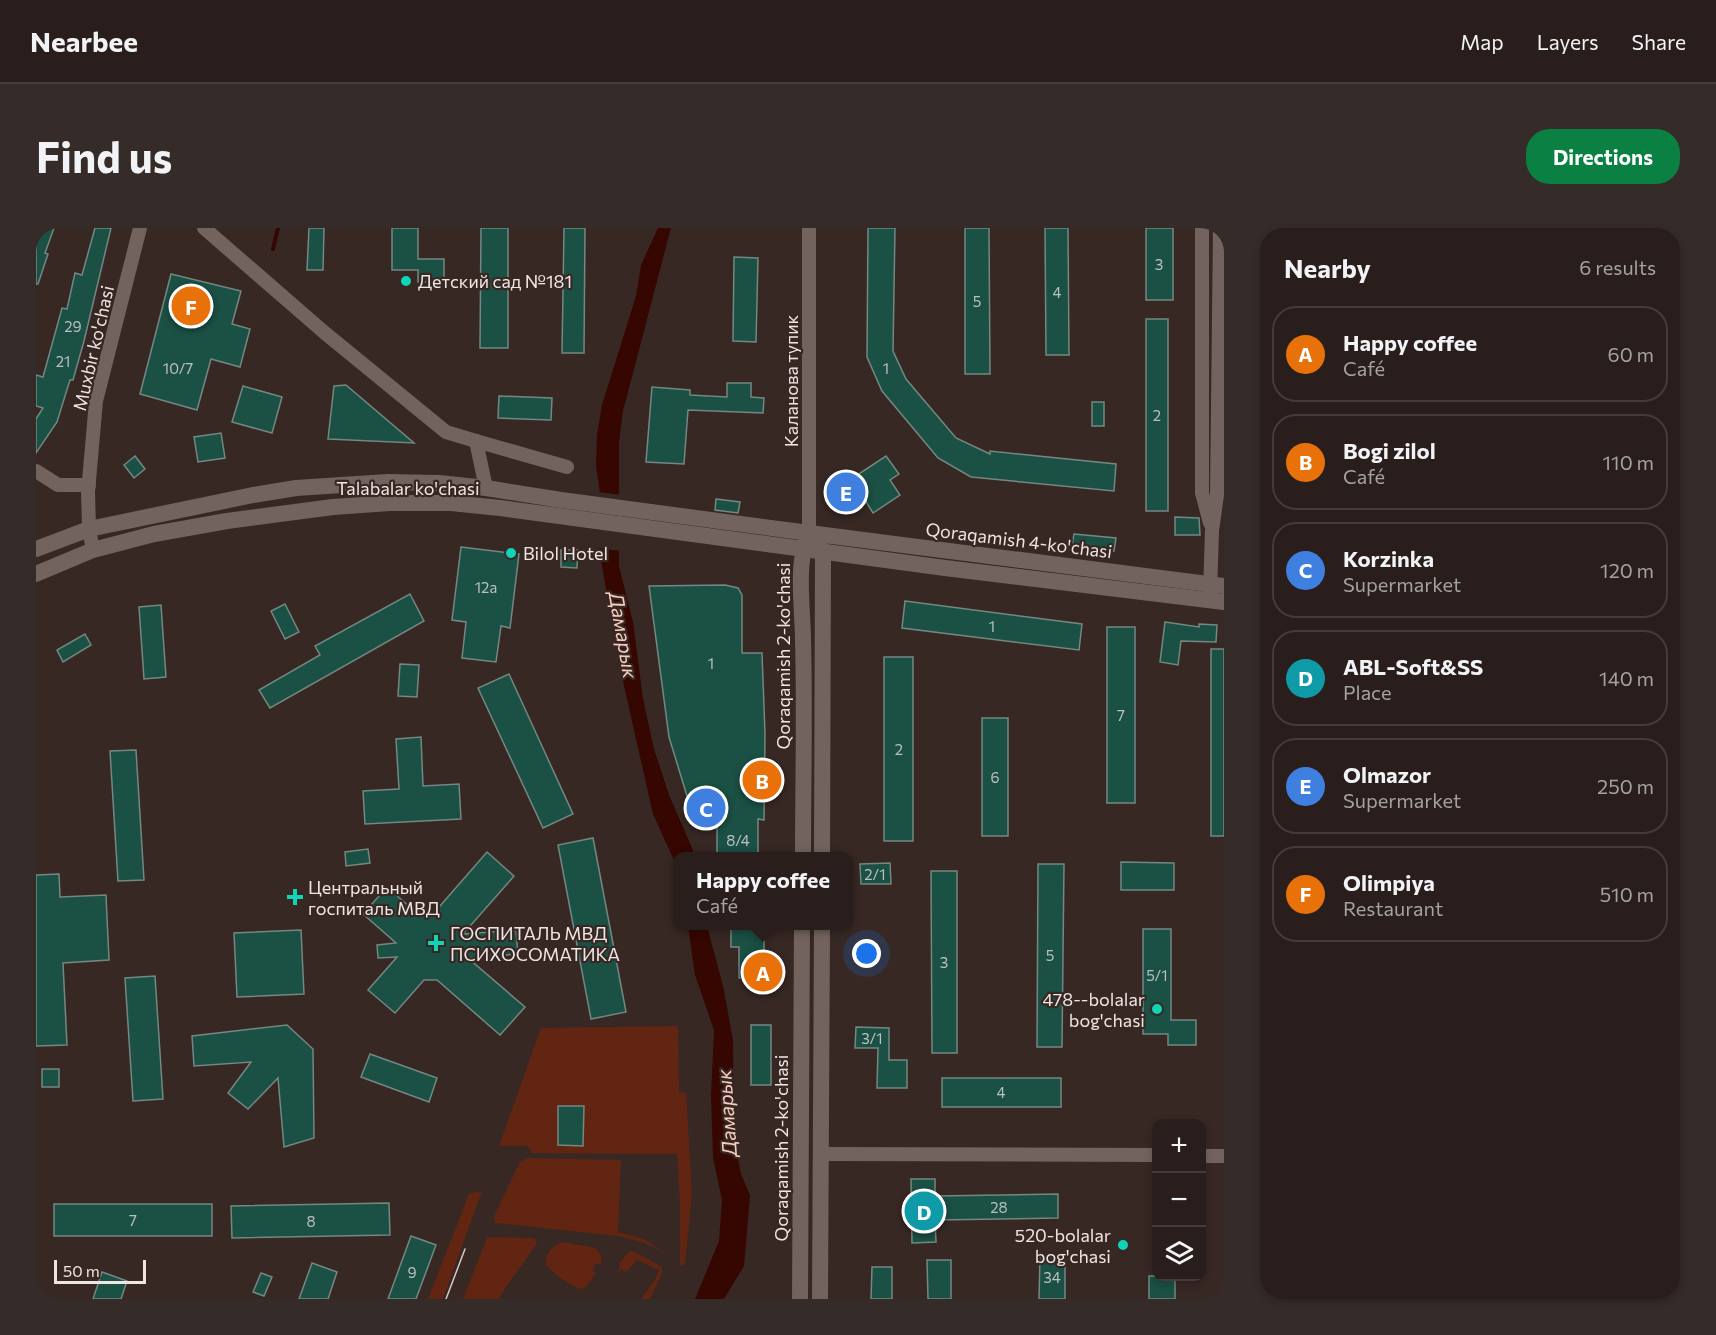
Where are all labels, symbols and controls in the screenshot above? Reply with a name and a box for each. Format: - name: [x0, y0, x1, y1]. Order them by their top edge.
- text: Nearbee: [30, 24, 138, 58]
- text: Map: [1460, 29, 1504, 54]
- text: Layers: [1537, 29, 1599, 54]
- text: Share: [1632, 29, 1686, 54]
- button: Directions: [1526, 129, 1680, 184]
- text: Find us: [36, 130, 172, 182]
- text: Nearby: [1284, 252, 1371, 283]
- house number: 3: [1155, 255, 1163, 273]
- text: 6 results: [1579, 255, 1656, 279]
- place label: Детский сад №181: [418, 270, 572, 292]
- marker: Детский сад №181: [399, 274, 413, 288]
- street label: Muxbir ko'chasi: [68, 283, 118, 413]
- house number: 4: [1053, 283, 1062, 301]
- pin: F: [172, 284, 210, 328]
- house number: 5: [973, 292, 981, 310]
- street label: Каланова тупик: [780, 314, 802, 447]
- house number: 29: [64, 317, 82, 335]
- text: Happy coffee: [1343, 329, 1477, 356]
- text: A: [1298, 342, 1313, 366]
- text: 60 m: [1608, 342, 1654, 366]
- house number: 21: [56, 352, 70, 370]
- text: Café: [1343, 356, 1385, 380]
- house number: 10/7: [163, 359, 193, 377]
- house number: 1: [883, 359, 889, 377]
- house number: 2: [1153, 406, 1161, 424]
- text: Bogi zilol: [1343, 437, 1436, 464]
- text: B: [1299, 450, 1312, 474]
- text: 110 m: [1603, 450, 1654, 474]
- text: Café: [1343, 464, 1385, 488]
- pin: E: [826, 470, 866, 514]
- street label: Talabalar ko'chasi: [336, 477, 480, 499]
- street label: Qoraqamish 4-ko'chasi: [925, 518, 1113, 562]
- place label: Bilol Hotel: [523, 542, 608, 564]
- text: Korzinka: [1343, 545, 1434, 572]
- marker: Bilol Hotel: [504, 546, 518, 560]
- text: C: [1299, 558, 1312, 582]
- text: 120 m: [1600, 558, 1654, 582]
- street label: Qoraqamish 2-ko'chasi: [772, 563, 794, 749]
- text: Supermarket: [1343, 572, 1461, 596]
- house number: 12a: [475, 578, 497, 596]
- water label: Дамарык: [604, 588, 644, 681]
- house number: 1: [989, 617, 995, 635]
- text: ABL-Soft&SS: [1343, 653, 1483, 680]
- house number: 1: [708, 654, 714, 672]
- text: D: [1298, 666, 1313, 690]
- text: 140 m: [1599, 666, 1654, 690]
- text: Place: [1343, 680, 1392, 704]
- house number: 7: [1117, 706, 1125, 724]
- house number: 2: [895, 740, 903, 758]
- pin: B: [742, 758, 782, 802]
- text: Olmazor: [1343, 761, 1431, 788]
- house number: 6: [990, 768, 1000, 786]
- text: E: [1300, 774, 1311, 798]
- text: 250 m: [1597, 774, 1654, 798]
- pin: C: [686, 786, 726, 830]
- text: Supermarket: [1343, 788, 1461, 812]
- house number: 8/4: [726, 831, 750, 849]
- popup: [673, 852, 853, 930]
- house number: 2/1: [864, 865, 886, 883]
- text: Happy coffee: [696, 866, 830, 893]
- text: Olimpiya: [1343, 869, 1435, 896]
- place label: Центральный госпиталь МВД: [308, 876, 440, 919]
- text: F: [1300, 882, 1311, 906]
- text: 510 m: [1600, 882, 1654, 906]
- marker: Центральный госпиталь МВД: [286, 888, 304, 906]
- text: Café: [696, 893, 738, 917]
- text: Restaurant: [1343, 896, 1443, 920]
- place label: ГОСПИТАЛЬ МВД ПСИХОСОМАТИКА: [450, 922, 620, 965]
- marker: ГОСПИТАЛЬ МВД ПСИХОСОМАТИКА: [427, 934, 445, 952]
- your location: [852, 939, 881, 968]
- house number: 5: [1046, 946, 1054, 964]
- pin: A: [744, 950, 782, 994]
- house number: 3: [940, 953, 948, 971]
- house number: 5/1: [1146, 966, 1168, 984]
- place label: 478--bolalar bog'chasi: [1042, 988, 1145, 1031]
- marker: 478--bolalar bog'chasi: [1150, 1002, 1164, 1016]
- house number: 3/1: [861, 1029, 883, 1047]
- street label: Qoraqamish 2-ko'chasi: [770, 1055, 792, 1241]
- water label: Дамарык: [711, 1067, 741, 1159]
- house number: 4: [997, 1083, 1006, 1101]
- map controls: [1152, 1119, 1206, 1281]
- button: +: [1152, 1119, 1206, 1173]
- button: −: [1152, 1173, 1206, 1227]
- pin: D: [904, 1188, 944, 1234]
- house number: 28: [990, 1198, 1008, 1216]
- house number: 7: [129, 1211, 137, 1229]
- house number: 8: [306, 1212, 316, 1230]
- place label: 520-bolalar bog'chasi: [1015, 1224, 1111, 1267]
- button: layers: [1152, 1227, 1206, 1281]
- marker: 520-bolalar bog'chasi: [1116, 1238, 1130, 1252]
- scale bar: [54, 1257, 146, 1284]
- text: 50 m: [63, 1261, 100, 1280]
- house number: 9: [407, 1263, 417, 1281]
- house number: 34: [1043, 1268, 1061, 1286]

